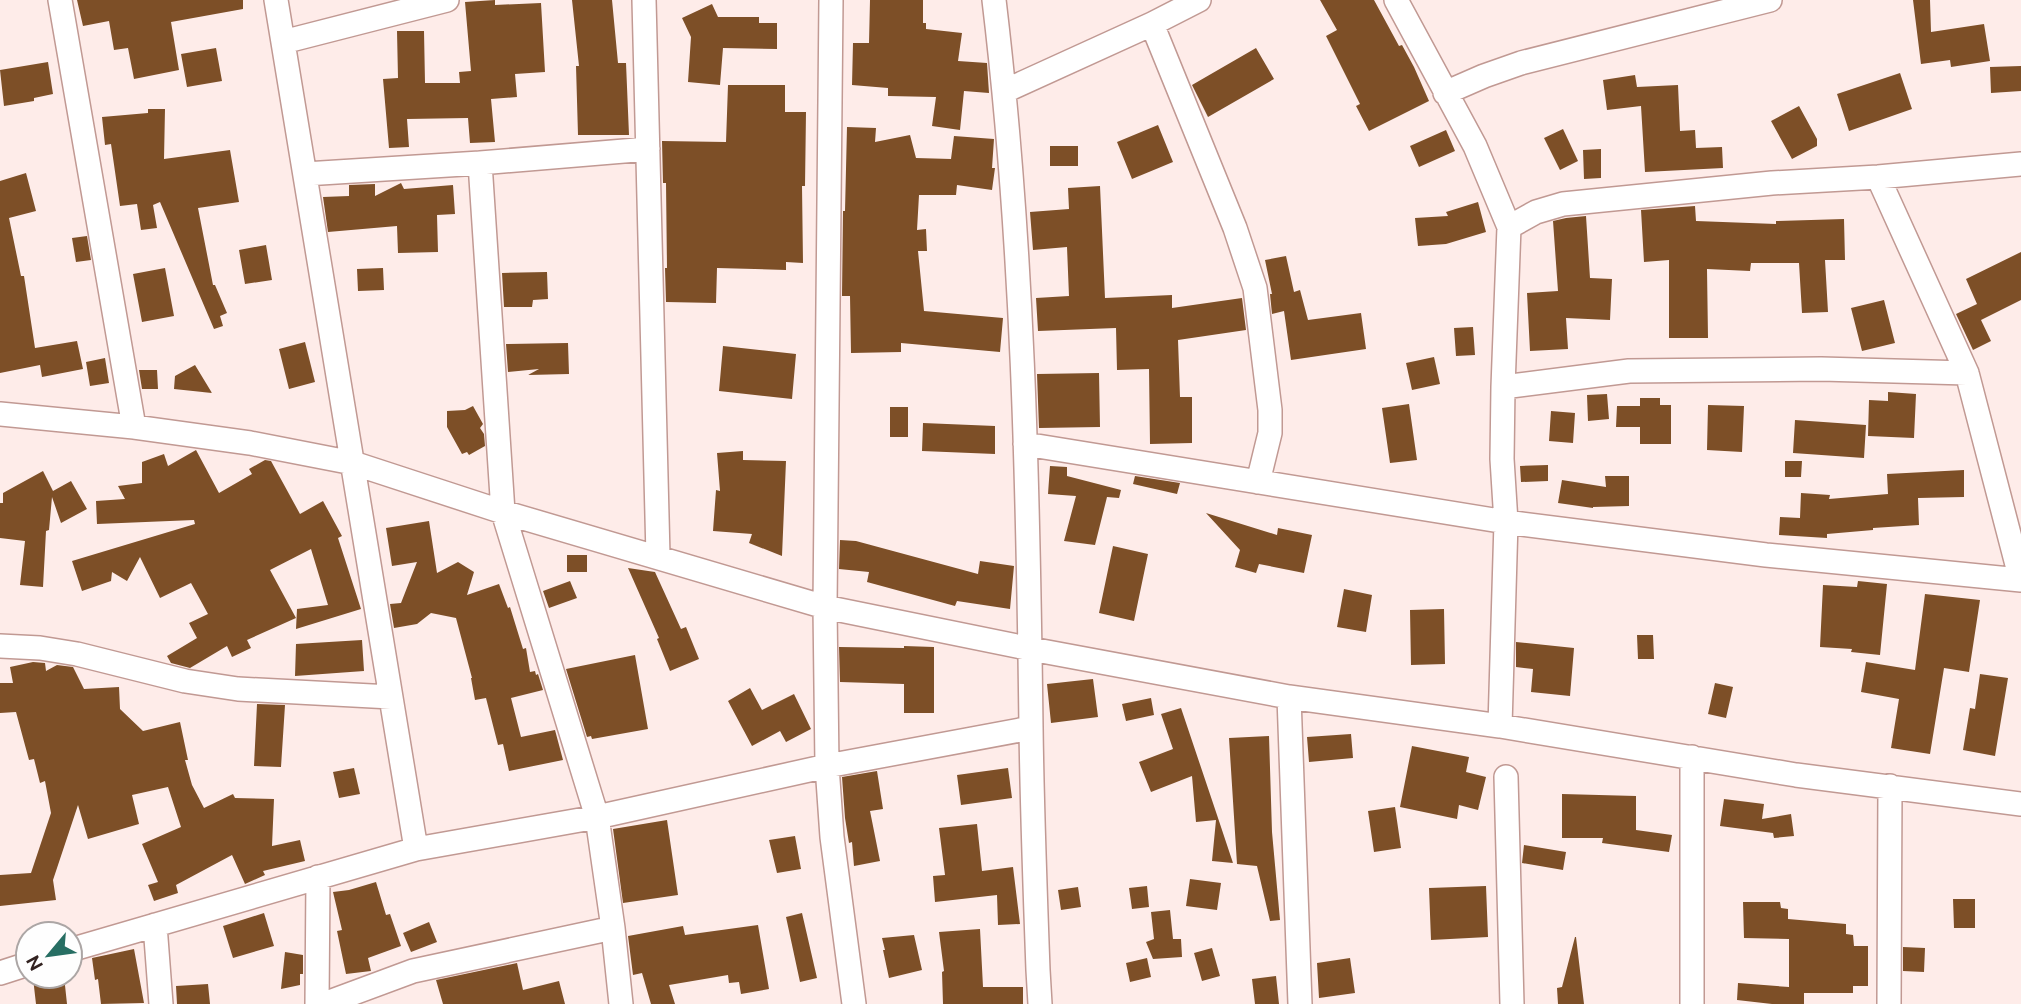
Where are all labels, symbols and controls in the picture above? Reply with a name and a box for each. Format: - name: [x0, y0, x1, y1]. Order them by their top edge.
- north arrow: [14, 920, 84, 990]
- text: N: [21, 952, 47, 975]

